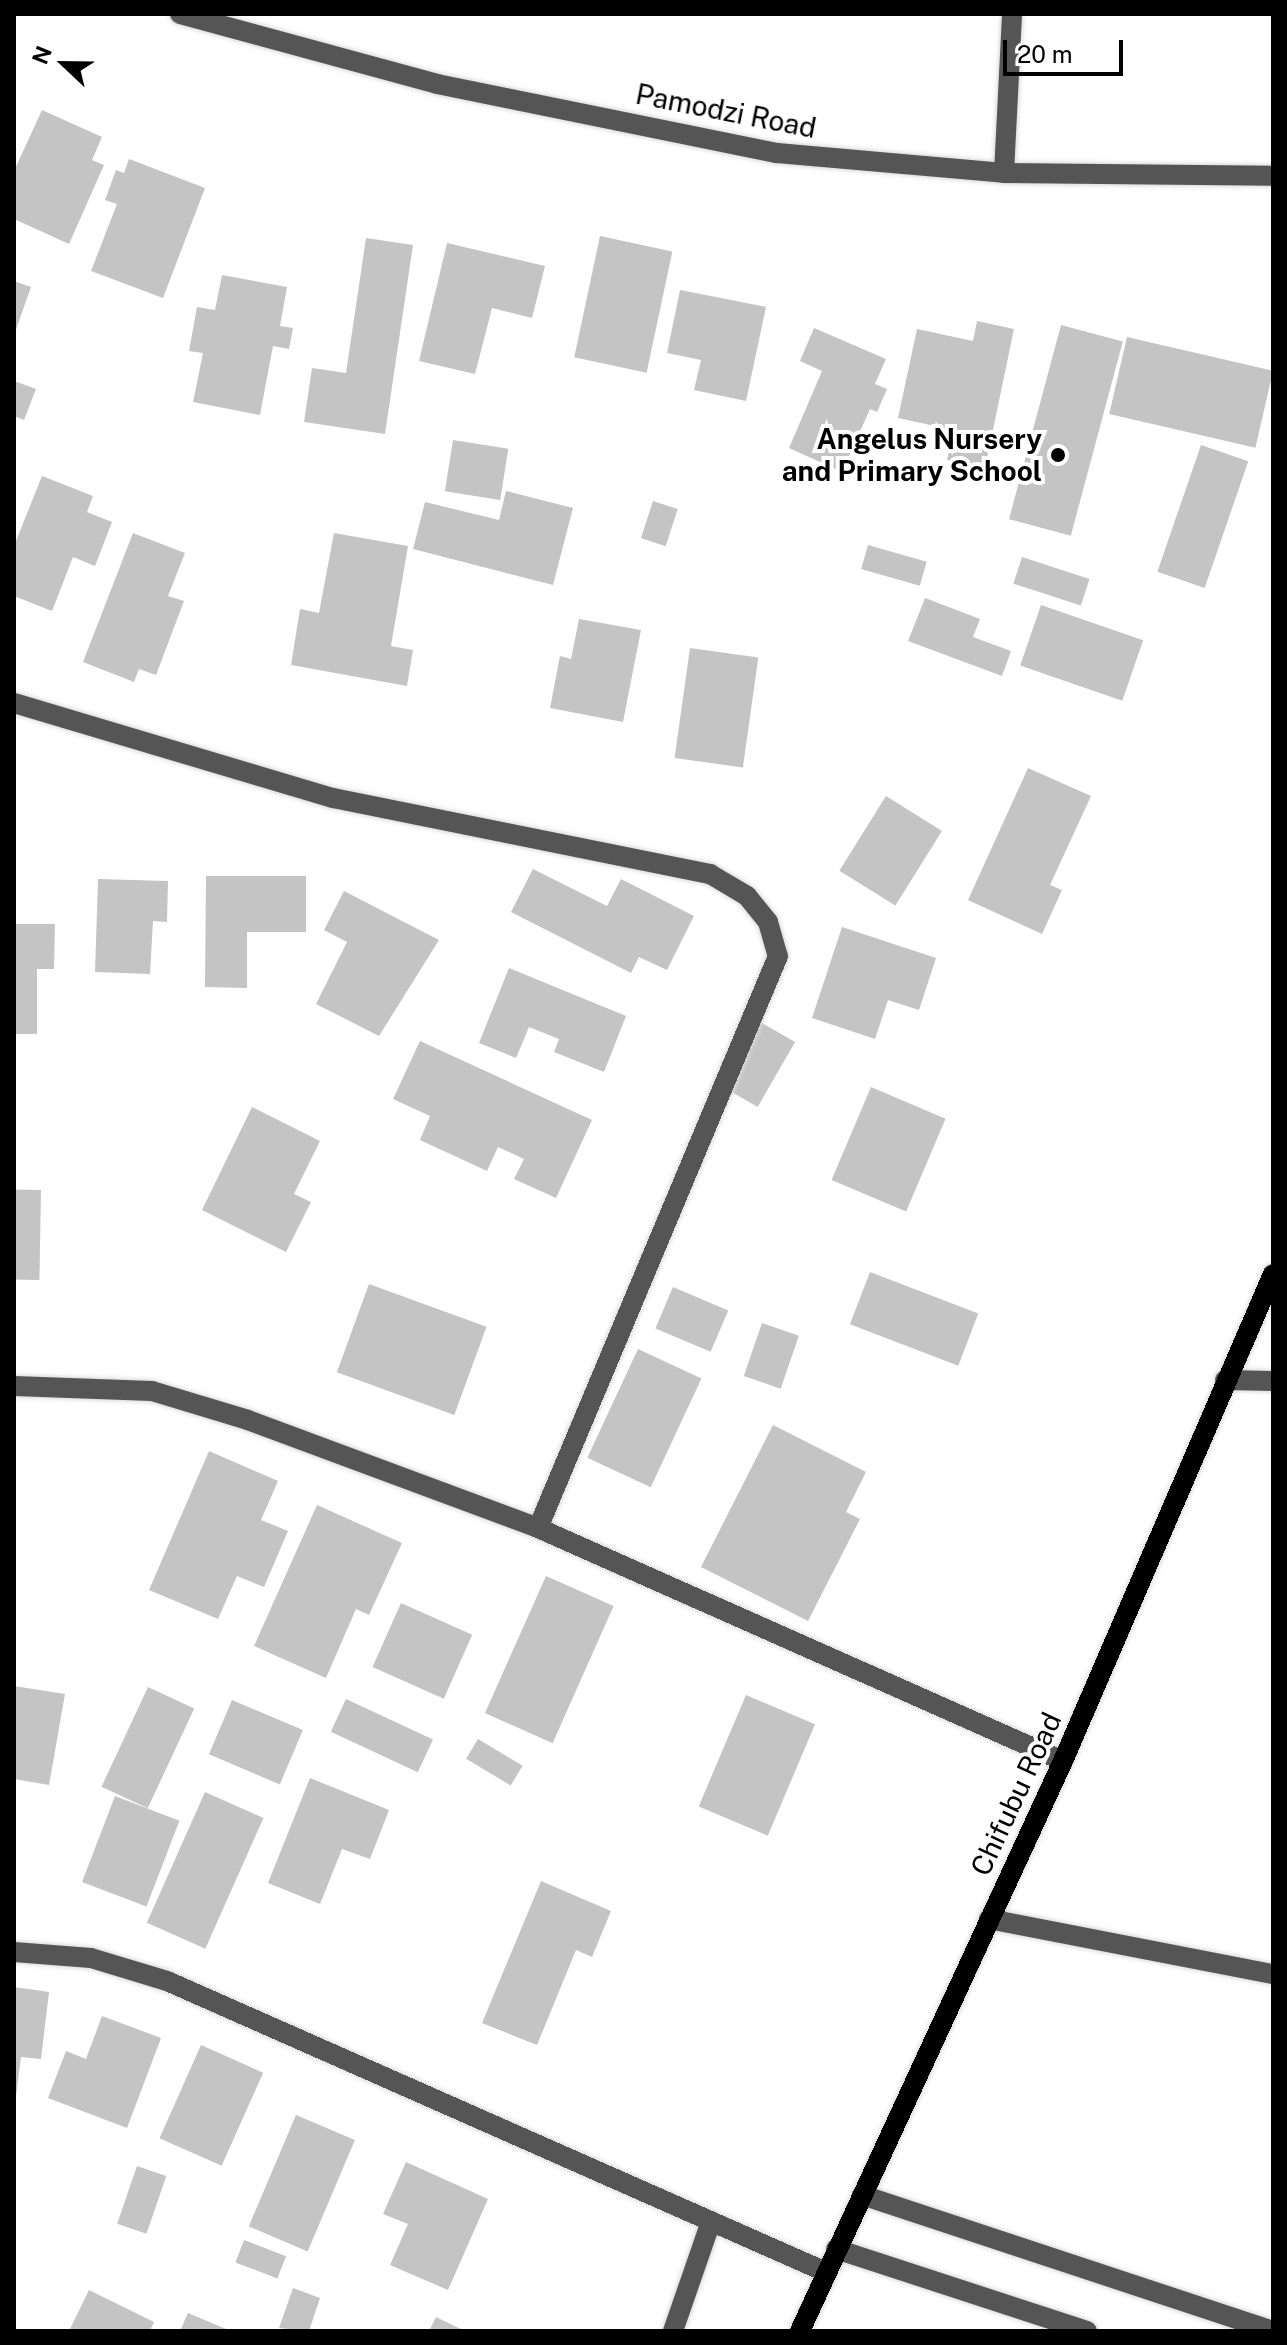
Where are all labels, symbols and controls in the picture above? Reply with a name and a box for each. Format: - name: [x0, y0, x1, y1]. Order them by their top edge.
- north arrow: [24, 24, 104, 104]
- scale bar: [1007, 24, 1127, 74]
- text: 20 m: [1017, 40, 1073, 68]
- text: N: [26, 42, 57, 68]
- street label: Pamodzi Road: [633, 77, 819, 145]
- place label: Angelus Nursery and Primary School: [782, 422, 1042, 488]
- marker: Angelus Nursery and Primary School: [1049, 446, 1067, 464]
- street label: Chifubu Road: [964, 1707, 1068, 1881]

